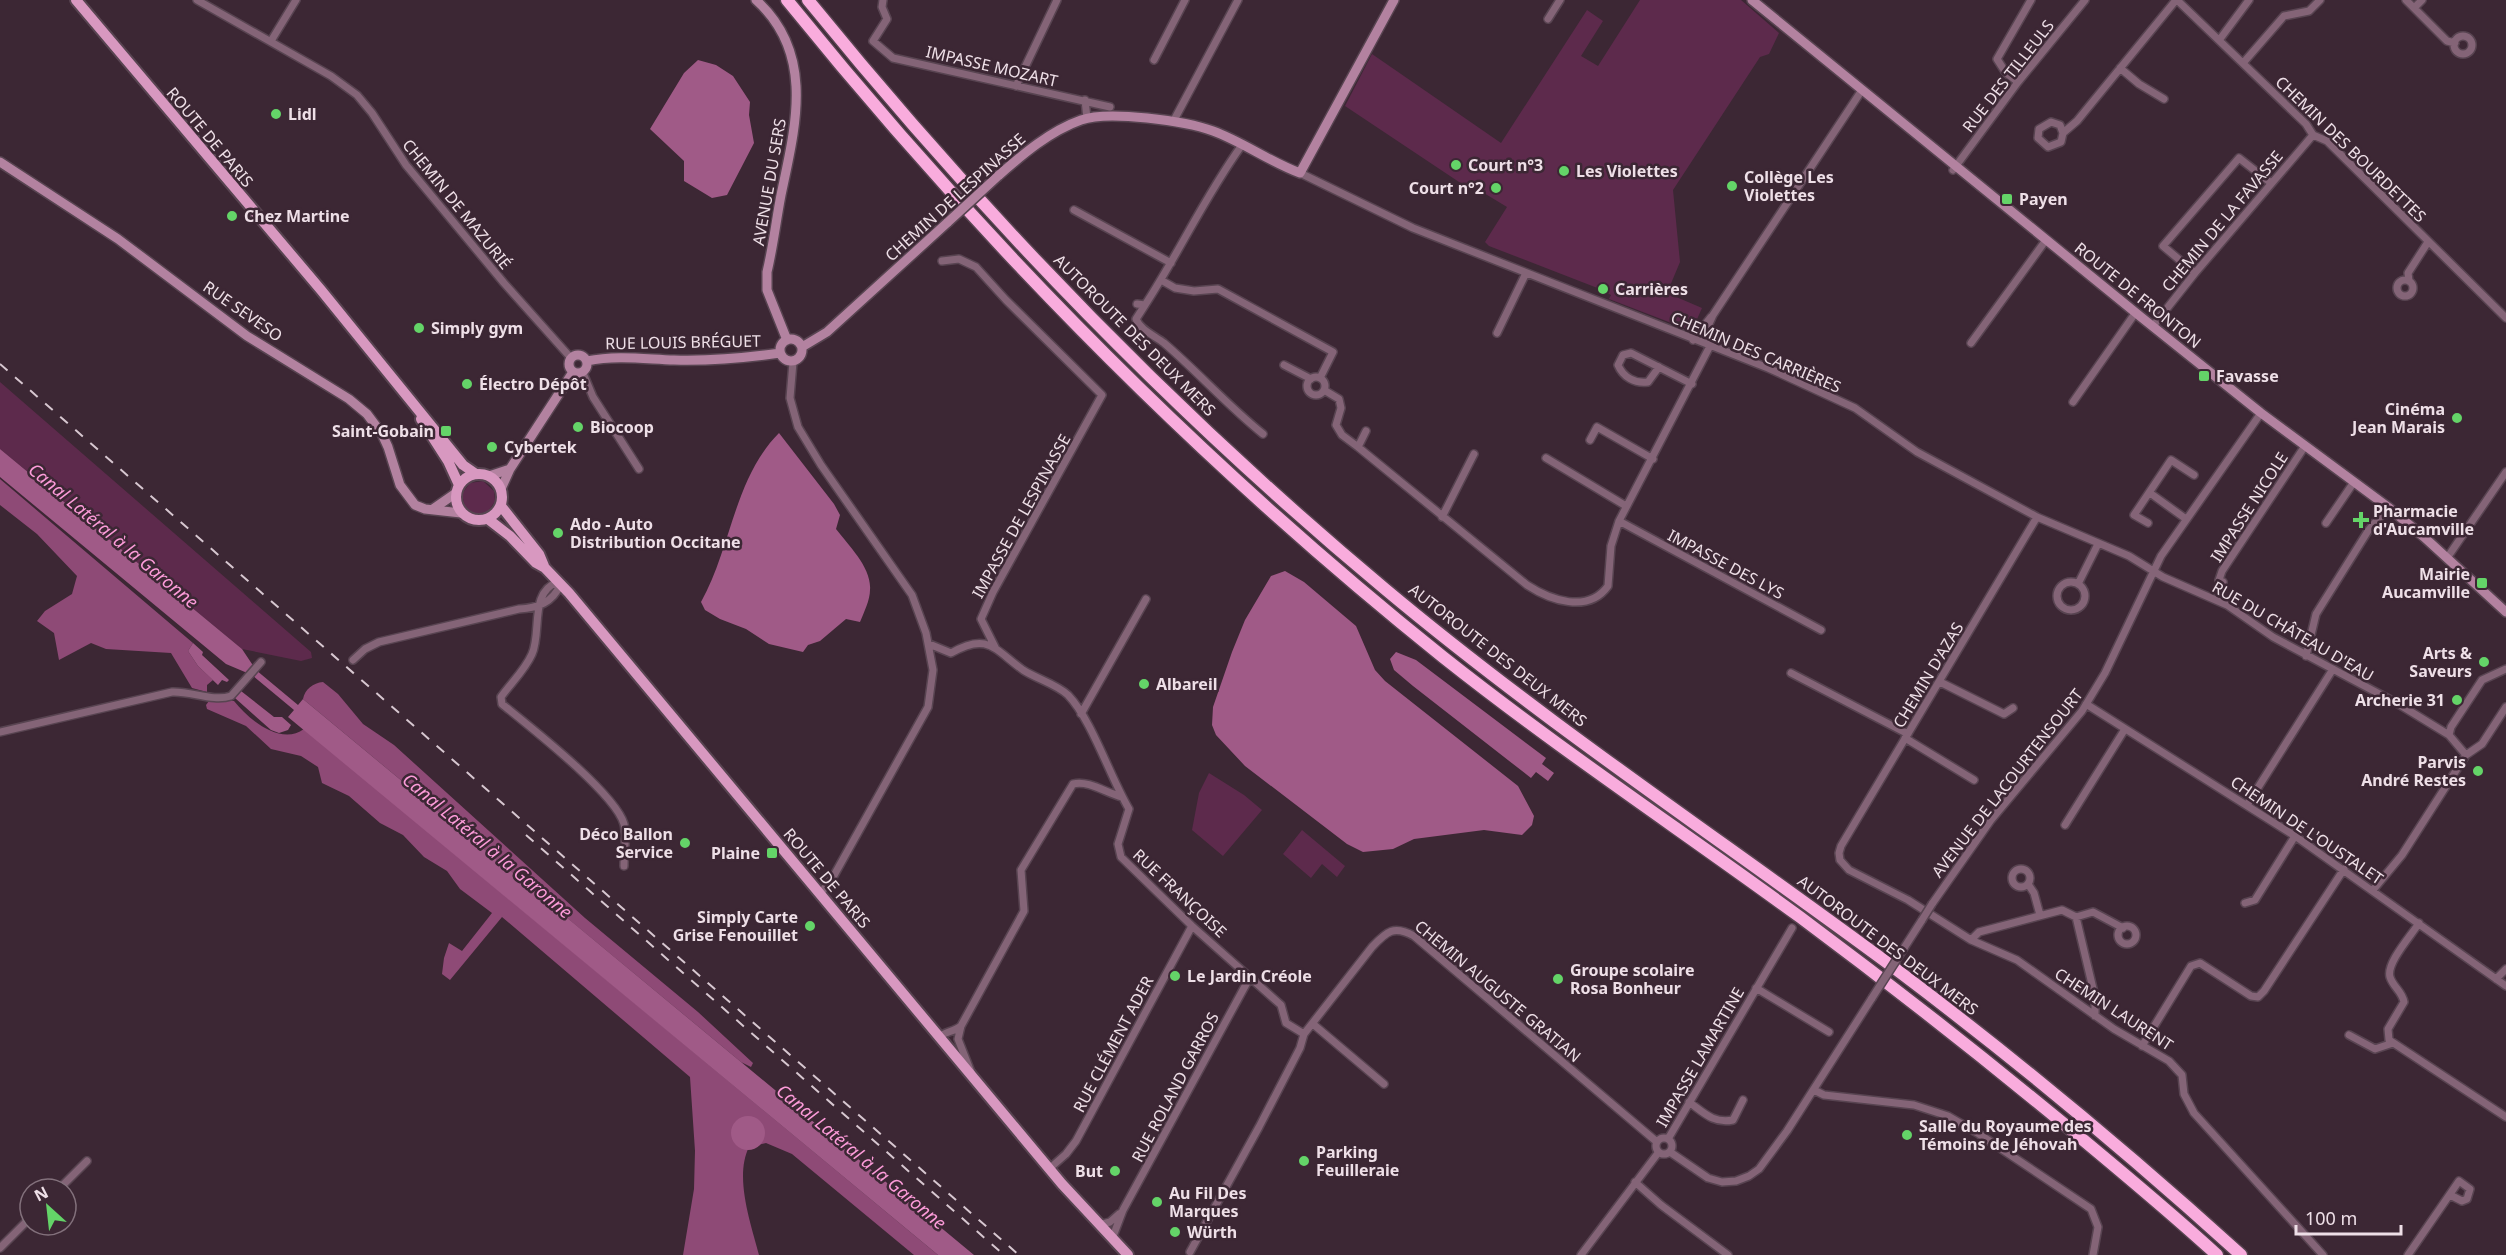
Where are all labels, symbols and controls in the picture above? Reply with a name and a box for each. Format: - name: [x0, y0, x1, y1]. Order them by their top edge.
- street label: RUE DES TILLEULS: [1957, 15, 2059, 137]
- street label: IMPASSE MOZART: [924, 40, 1060, 92]
- street label: CHEMIN DES BOURDETTES: [2271, 71, 2431, 227]
- street label: ROUTE DE PARIS: [162, 82, 258, 192]
- place label: Lidl: [288, 103, 317, 125]
- marker: Lidl: [269, 107, 283, 121]
- street label: AVENUE DU SERS: [747, 116, 791, 247]
- street label: CHEMIN DE LESPINASSE: [880, 128, 1030, 266]
- street label: CHEMIN DE MAZURIÉ: [398, 134, 516, 274]
- street label: CHEMIN DE LA FAVASSE: [2156, 146, 2288, 296]
- place label: Court n°3: [1468, 154, 1543, 176]
- marker: Court n°3: [1449, 158, 1463, 172]
- place label: Les Violettes: [1576, 160, 1678, 182]
- marker: Les Violettes: [1557, 164, 1571, 178]
- place label: Collège Les Violettes: [1744, 166, 1834, 206]
- place label: Court n°2: [1409, 177, 1484, 199]
- marker: Collège Les Violettes: [1725, 179, 1739, 193]
- marker: Court n°2: [1489, 181, 1503, 195]
- place label: Payen: [2019, 188, 2068, 210]
- marker: Payen: [2000, 192, 2014, 206]
- place label: Chez Martine: [244, 205, 350, 227]
- marker: Chez Martine: [225, 209, 239, 223]
- street label: ROUTE DE FRONTON: [2070, 237, 2206, 353]
- street label: AUTOROUTE DES DEUX MERS: [1049, 249, 1221, 421]
- street label: RUE SEVESO: [199, 276, 287, 346]
- place label: Carrières: [1615, 278, 1688, 300]
- marker: Carrières: [1596, 282, 1610, 296]
- street label: CHEMIN DES CARRIÈRES: [1668, 306, 1845, 398]
- place label: Simply gym: [431, 317, 523, 339]
- marker: Simply gym: [412, 321, 426, 335]
- street label: RUE LOUIS BRÉGUET: [605, 330, 761, 354]
- place label: Favasse: [2216, 365, 2279, 387]
- marker: Favasse: [2197, 369, 2211, 383]
- place label: Électro Dépôt: [479, 373, 587, 395]
- marker: Électro Dépôt: [460, 377, 474, 391]
- place label: Cinéma Jean Marais: [2350, 398, 2445, 438]
- marker: Cinéma Jean Marais: [2450, 411, 2464, 425]
- place label: Biocoop: [590, 416, 654, 438]
- place label: Saint-Gobain: [332, 420, 434, 442]
- marker: Biocoop: [571, 420, 585, 434]
- marker: Saint-Gobain: [439, 424, 453, 438]
- street label: IMPASSE DE LESPINASSE: [967, 430, 1075, 602]
- place label: Cybertek: [504, 436, 577, 458]
- marker: Cybertek: [485, 440, 499, 454]
- street label: IMPASSE NICOLE: [2205, 448, 2293, 566]
- water label: Canal Latéral à la Garonne: [24, 457, 204, 613]
- place label: Pharmacie d'Aucamville: [2373, 500, 2474, 540]
- place label: Ado - Auto Distribution Occitane: [570, 513, 741, 553]
- marker: Pharmacie d'Aucamville: [2354, 513, 2368, 527]
- street label: IMPASSE DES LYS: [1664, 524, 1788, 604]
- marker: Ado - Auto Distribution Occitane: [551, 526, 565, 540]
- place label: Mairie Aucamville: [2382, 563, 2470, 603]
- street label: RUE DU CHÂTEAU D'EAU: [2208, 576, 2378, 686]
- marker: Mairie Aucamville: [2475, 576, 2489, 590]
- street label: AUTOROUTE DES DEUX MERS: [1404, 578, 1592, 732]
- street label: CHEMIN D'AZAS: [1888, 618, 1968, 732]
- place label: Arts & Saveurs: [2409, 642, 2472, 682]
- marker: Arts & Saveurs: [2477, 655, 2491, 669]
- place label: Albareil: [1156, 673, 1217, 695]
- marker: Albareil: [1137, 677, 1151, 691]
- street label: AVENUE DE LACOURTENSOURT: [1926, 684, 2088, 882]
- place label: Archerie 31: [2355, 689, 2445, 711]
- marker: Archerie 31: [2450, 693, 2464, 707]
- place label: Parvis André Restes: [2361, 751, 2466, 791]
- marker: Parvis André Restes: [2471, 764, 2485, 778]
- water label: Canal Latéral à la Garonne: [398, 767, 578, 923]
- street label: CHEMIN DE L'OUSTALET: [2226, 771, 2388, 889]
- place label: Déco Ballon Service: [579, 823, 673, 863]
- street label: ROUTE DE PARIS: [779, 823, 875, 933]
- marker: Déco Ballon Service: [678, 836, 692, 850]
- place label: Plaine: [711, 842, 760, 864]
- street label: RUE FRANÇOISE: [1128, 844, 1232, 942]
- marker: Plaine: [765, 846, 779, 860]
- street label: AUTOROUTE DES DEUX MERS: [1793, 870, 1983, 1020]
- place label: Simply Carte Grise Fenouillet: [673, 906, 798, 946]
- street label: CHEMIN AUGUSTE GRATIAN: [1410, 915, 1586, 1067]
- marker: Simply Carte Grise Fenouillet: [803, 919, 817, 933]
- place label: Groupe scolaire Rosa Bonheur: [1570, 959, 1694, 999]
- street label: CHEMIN LAURENT: [2050, 962, 2178, 1056]
- place label: Le Jardin Créole: [1187, 965, 1312, 987]
- marker: Le Jardin Créole: [1168, 969, 1182, 983]
- street label: RUE CLÉMENT ADER: [1068, 972, 1158, 1116]
- marker: Groupe scolaire Rosa Bonheur: [1551, 972, 1565, 986]
- street label: IMPASSE LAMARTINE: [1651, 983, 1749, 1131]
- street label: RUE ROLAND GARROS: [1126, 1008, 1224, 1166]
- water label: Canal Latéral à la Garonne: [772, 1078, 952, 1234]
- place label: Salle du Royaume des Témoins de Jéhovah: [1919, 1115, 2092, 1155]
- marker: Salle du Royaume des Témoins de Jéhovah: [1900, 1128, 1914, 1142]
- place label: Parking Feuilleraie: [1316, 1141, 1399, 1181]
- marker: Parking Feuilleraie: [1297, 1154, 1311, 1168]
- place label: But: [1075, 1160, 1103, 1182]
- marker: But: [1108, 1164, 1122, 1178]
- north arrow: [18, 1177, 78, 1237]
- text: N: [30, 1181, 52, 1206]
- place label: Au Fil Des Marques: [1169, 1182, 1246, 1222]
- marker: Au Fil Des Marques: [1150, 1195, 1164, 1209]
- scale bar: [2296, 1198, 2401, 1236]
- text: 100 m: [2305, 1206, 2357, 1230]
- place label: Würth: [1187, 1221, 1237, 1243]
- marker: Würth: [1168, 1225, 1182, 1239]

